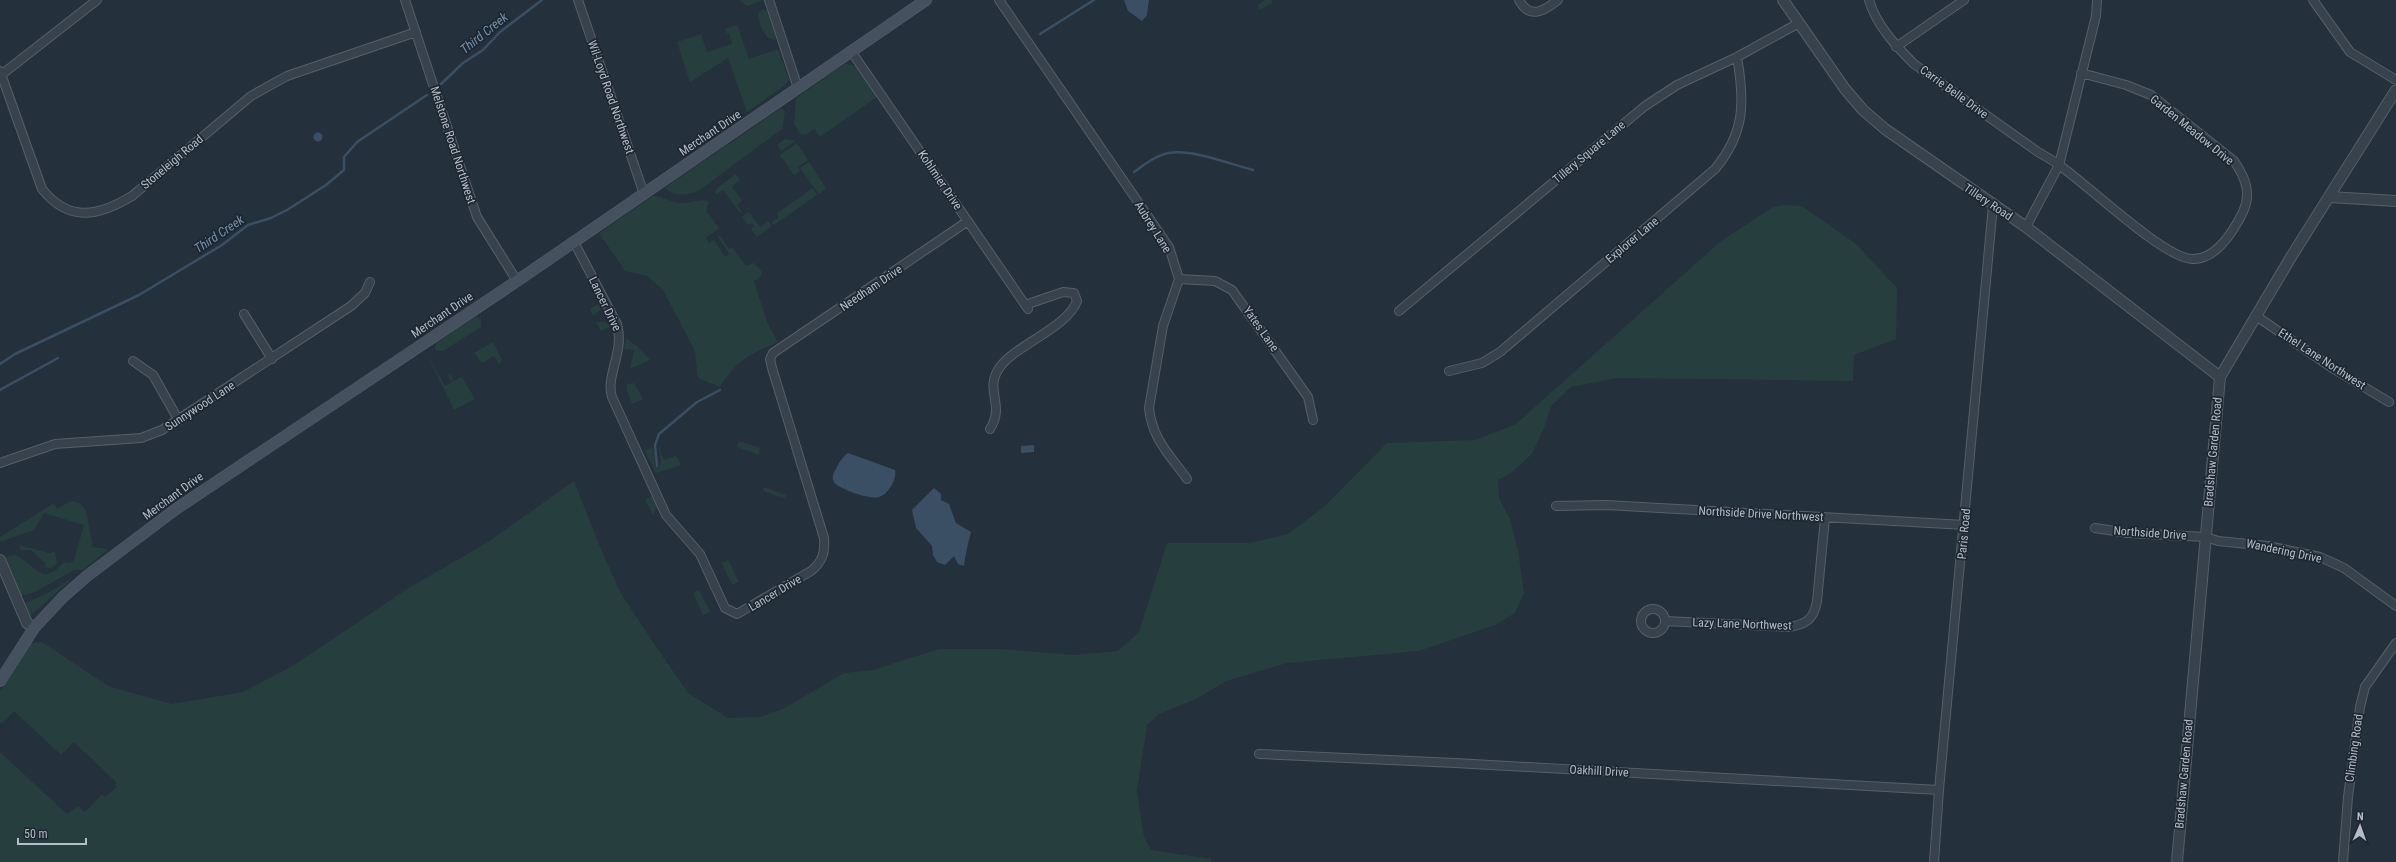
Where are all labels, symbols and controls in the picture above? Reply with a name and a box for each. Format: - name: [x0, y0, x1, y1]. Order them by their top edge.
- water label: Third Creek: [457, 9, 511, 57]
- street label: Wil-Loyd Road Northwest: [585, 38, 637, 156]
- street label: Carrie Belle Drive: [1917, 63, 1991, 122]
- street label: Melstone Road Northwest: [427, 85, 479, 206]
- street label: Garden Meadow Drive: [2147, 92, 2237, 168]
- street label: Merchant Drive: [676, 107, 744, 159]
- street label: Tillery Square Lane: [1550, 117, 1628, 186]
- street label: Stoneleigh Road: [138, 132, 206, 192]
- street label: Kohlmier Drive: [915, 148, 965, 213]
- street label: Tillery Road: [1961, 181, 2015, 223]
- street label: Aubrey Lane: [1132, 199, 1175, 256]
- water label: Third Creek: [191, 212, 247, 256]
- street label: Explorer Lane: [1603, 214, 1661, 266]
- street label: Needham Drive: [837, 262, 905, 314]
- street label: Lancer Drive: [586, 275, 624, 334]
- street label: Merchant Drive: [408, 289, 476, 341]
- street label: Yates Lane: [1240, 304, 1282, 355]
- street label: Ethel Lane Northwest: [2276, 326, 2369, 393]
- street label: Sunnywood Lane: [163, 378, 238, 434]
- street label: Bradshaw Garden Road: [2201, 397, 2225, 507]
- street label: Merchant Drive: [140, 469, 206, 523]
- street label: Northside Drive Northwest: [1698, 504, 1824, 524]
- street label: Paris Road: [1955, 508, 1973, 560]
- street label: Northside Drive: [2113, 523, 2187, 543]
- street label: Wandering Drive: [2245, 536, 2323, 566]
- street label: Lancer Drive: [746, 572, 804, 614]
- street label: Lazy Lane Northwest: [1692, 615, 1792, 633]
- street label: Climbing Road: [2342, 713, 2366, 783]
- street label: Bradshaw Garden Road: [2172, 719, 2196, 829]
- street label: Oakhill Drive: [1569, 762, 1629, 780]
- north arrow: [2340, 806, 2380, 846]
- text: N: [2357, 810, 2364, 823]
- scale bar: [18, 820, 86, 846]
- text: 50 m: [24, 827, 48, 841]

